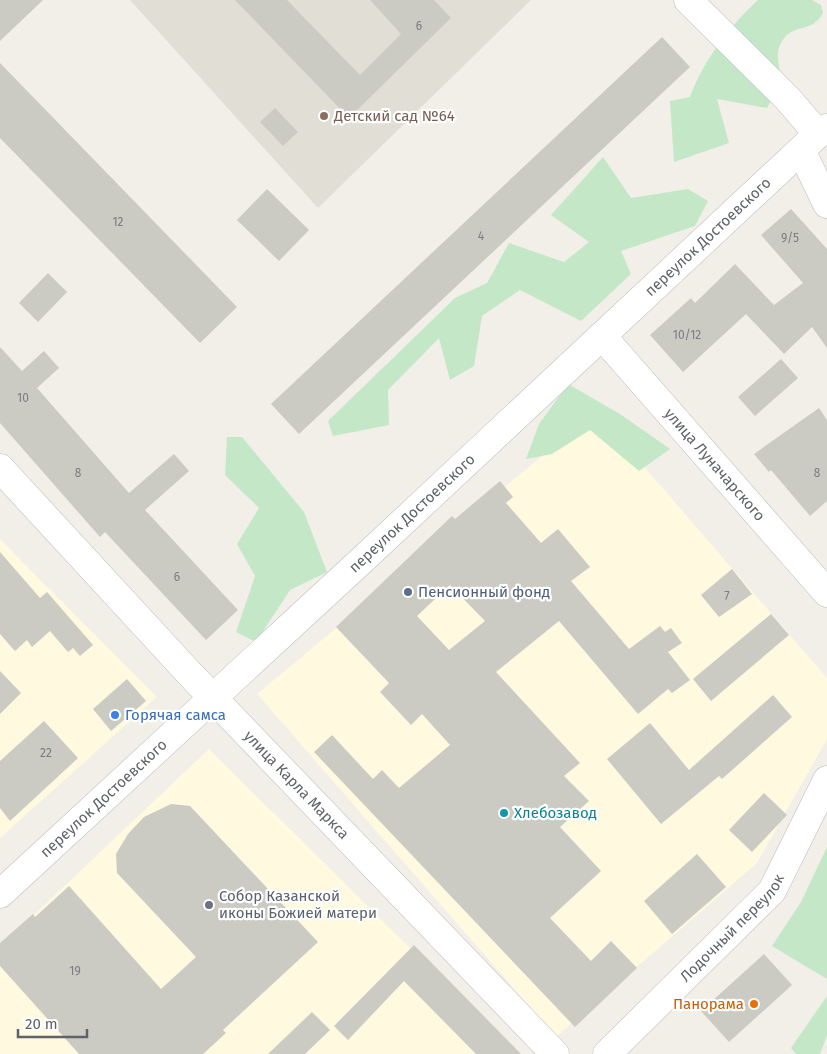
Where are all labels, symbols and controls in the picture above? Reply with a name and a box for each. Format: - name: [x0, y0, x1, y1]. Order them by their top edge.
- house number: 6: [416, 19, 422, 33]
- place label: Детский сад №64: [333, 107, 455, 125]
- marker: Детский сад №64: [318, 110, 330, 122]
- street label: переулок Достоевского: [641, 174, 775, 300]
- house number: 12: [112, 215, 124, 229]
- house number: 4: [478, 229, 485, 243]
- house number: 9/5: [781, 231, 799, 245]
- house number: 10/12: [673, 328, 701, 342]
- house number: 10: [17, 391, 29, 405]
- street label: улица Луначарского: [660, 405, 769, 525]
- street label: переулок Достоевского: [345, 450, 479, 576]
- house number: 8: [75, 466, 82, 480]
- house number: 8: [814, 466, 821, 480]
- house number: 6: [174, 570, 180, 584]
- place label: Пенсионный фонд: [418, 583, 550, 601]
- marker: Пенсионный фонд: [402, 586, 414, 598]
- house number: 7: [724, 589, 730, 603]
- place label: Горячая самса: [125, 706, 226, 724]
- marker: Горячая самса: [109, 709, 121, 721]
- street label: улица Карла Маркса: [240, 727, 353, 843]
- street label: переулок Достоевского: [37, 736, 171, 861]
- house number: 22: [40, 746, 52, 760]
- place label: Хлебозавод: [514, 804, 597, 822]
- marker: Хлебозавод: [498, 807, 510, 819]
- street label: Лодочный переулок: [676, 871, 788, 986]
- place label: Собор Казанской иконы Божией матери: [219, 887, 377, 922]
- marker: Собор Казанской иконы Божией матери: [203, 899, 215, 911]
- house number: 19: [69, 964, 81, 978]
- place label: Панорама: [673, 995, 744, 1013]
- marker: Панорама: [748, 998, 760, 1010]
- scale bar: [18, 1006, 86, 1038]
- text: 20 m: [25, 1015, 58, 1033]

